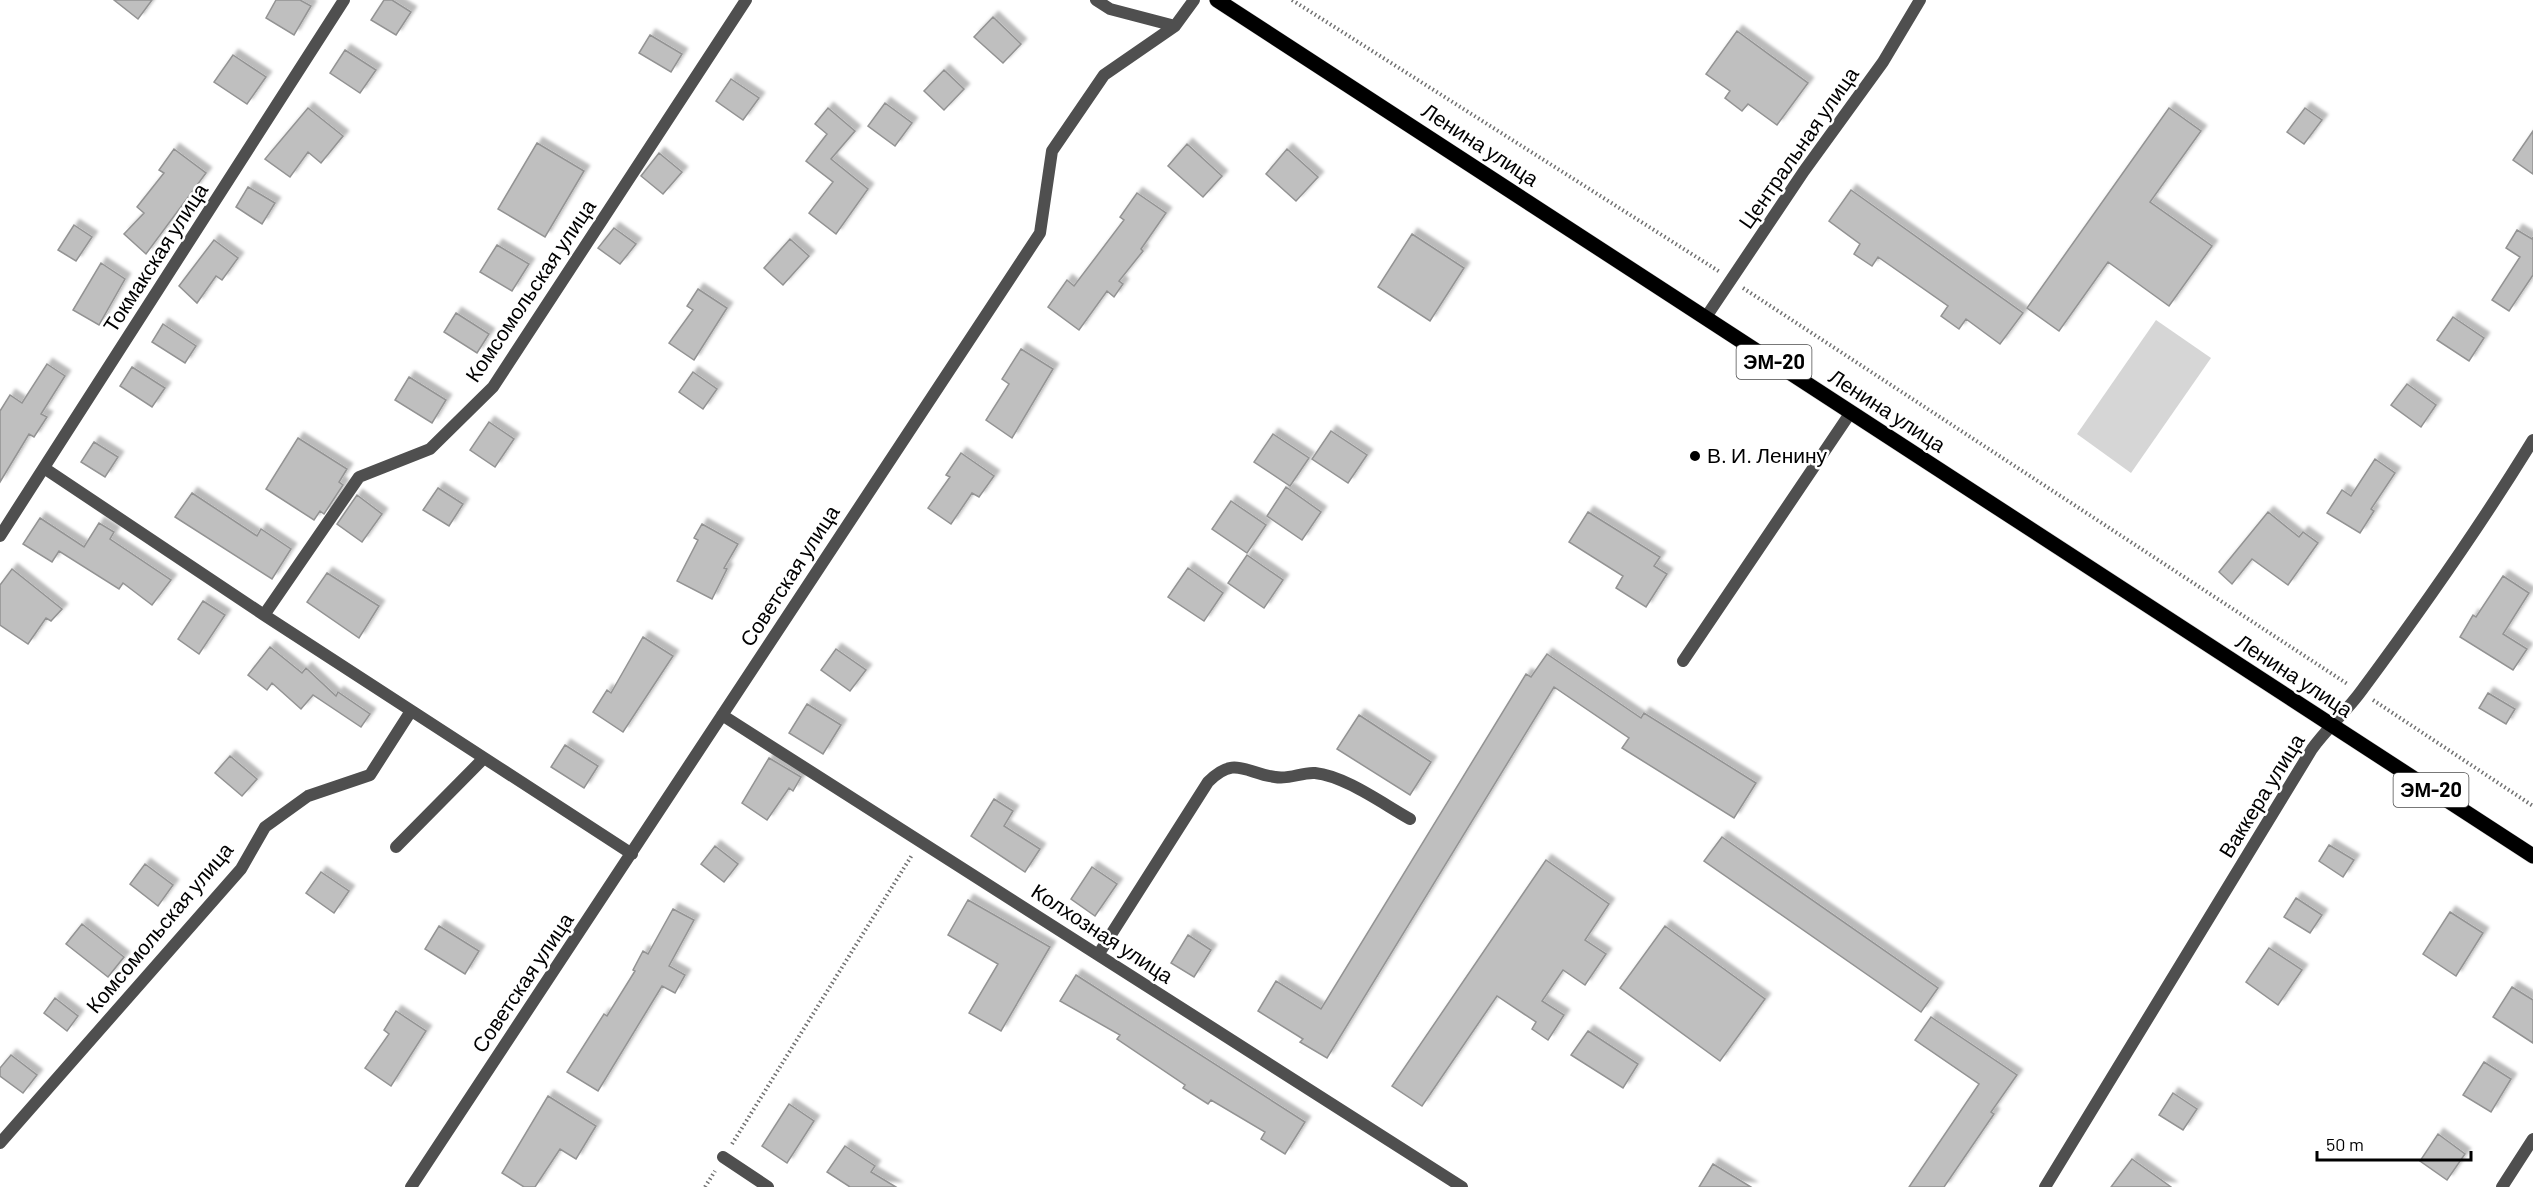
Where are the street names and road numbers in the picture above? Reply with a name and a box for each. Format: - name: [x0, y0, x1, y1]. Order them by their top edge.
- street label: Центральная улица: [1733, 61, 1863, 233]
- street label: Ленина улица: [1418, 97, 1544, 191]
- street label: Токмакская улица: [97, 178, 212, 336]
- street label: Комсомольская улица: [459, 194, 600, 386]
- road number: ЭМ-20: [1736, 345, 1812, 379]
- street label: Ленина улица: [1825, 363, 1951, 457]
- street label: Советская улица: [734, 500, 844, 650]
- street label: Ленина улица: [2232, 628, 2358, 722]
- street label: Ваккера улица: [2213, 728, 2309, 862]
- road number: ЭМ-20: [2394, 773, 2468, 807]
- street label: Комсомольская улица: [80, 837, 238, 1017]
- street label: Колхозная улица: [1027, 878, 1179, 988]
- street label: Советская улица: [466, 907, 578, 1057]

